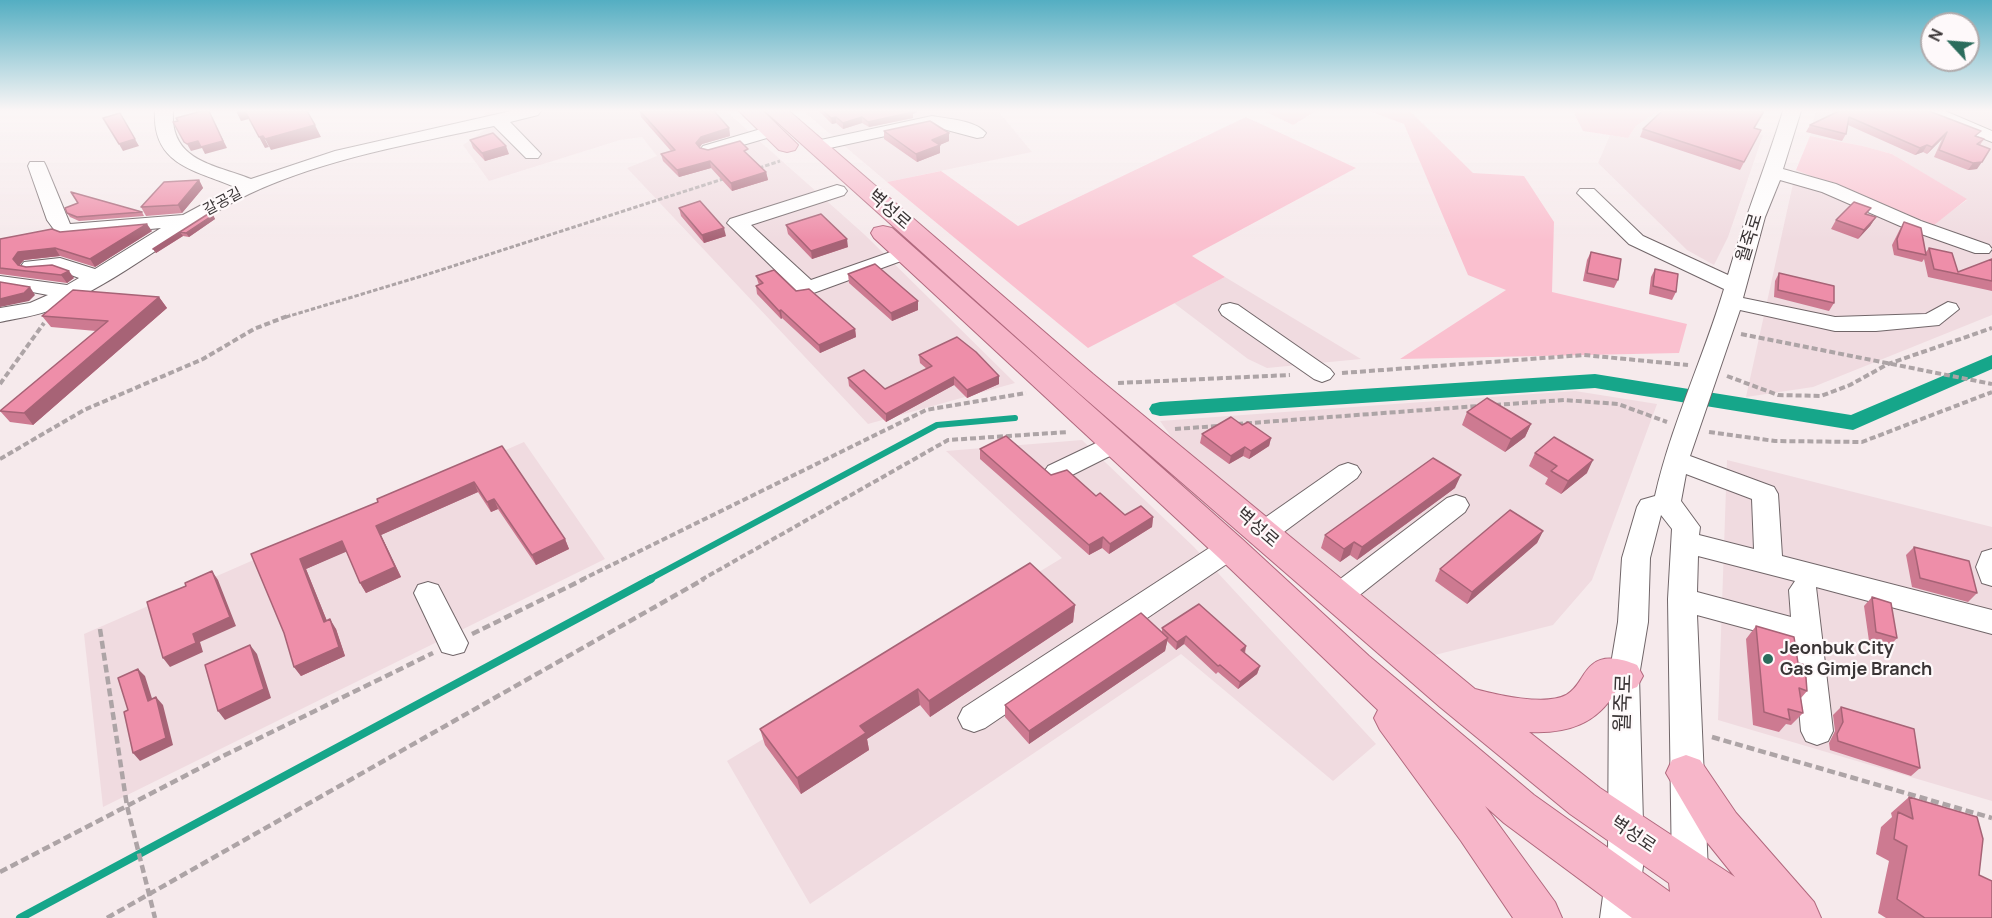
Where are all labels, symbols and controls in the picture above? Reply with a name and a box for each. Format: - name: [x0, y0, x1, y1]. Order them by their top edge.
- north arrow: [1920, 12, 1980, 72]
- text: N: [1923, 25, 1948, 45]
- street label: 갈공길: [200, 184, 246, 220]
- street label: 벽성로: [863, 186, 915, 234]
- street label: 월죽로: [1732, 211, 1768, 265]
- street label: 벽성로: [1231, 504, 1283, 552]
- place label: Jeonbuk City Gas Gimje Branch: [1780, 638, 1932, 680]
- marker: Jeonbuk City Gas Gimje Branch: [1761, 652, 1775, 666]
- street label: 월죽로: [1610, 674, 1638, 732]
- street label: 벽성로: [1606, 812, 1660, 858]

